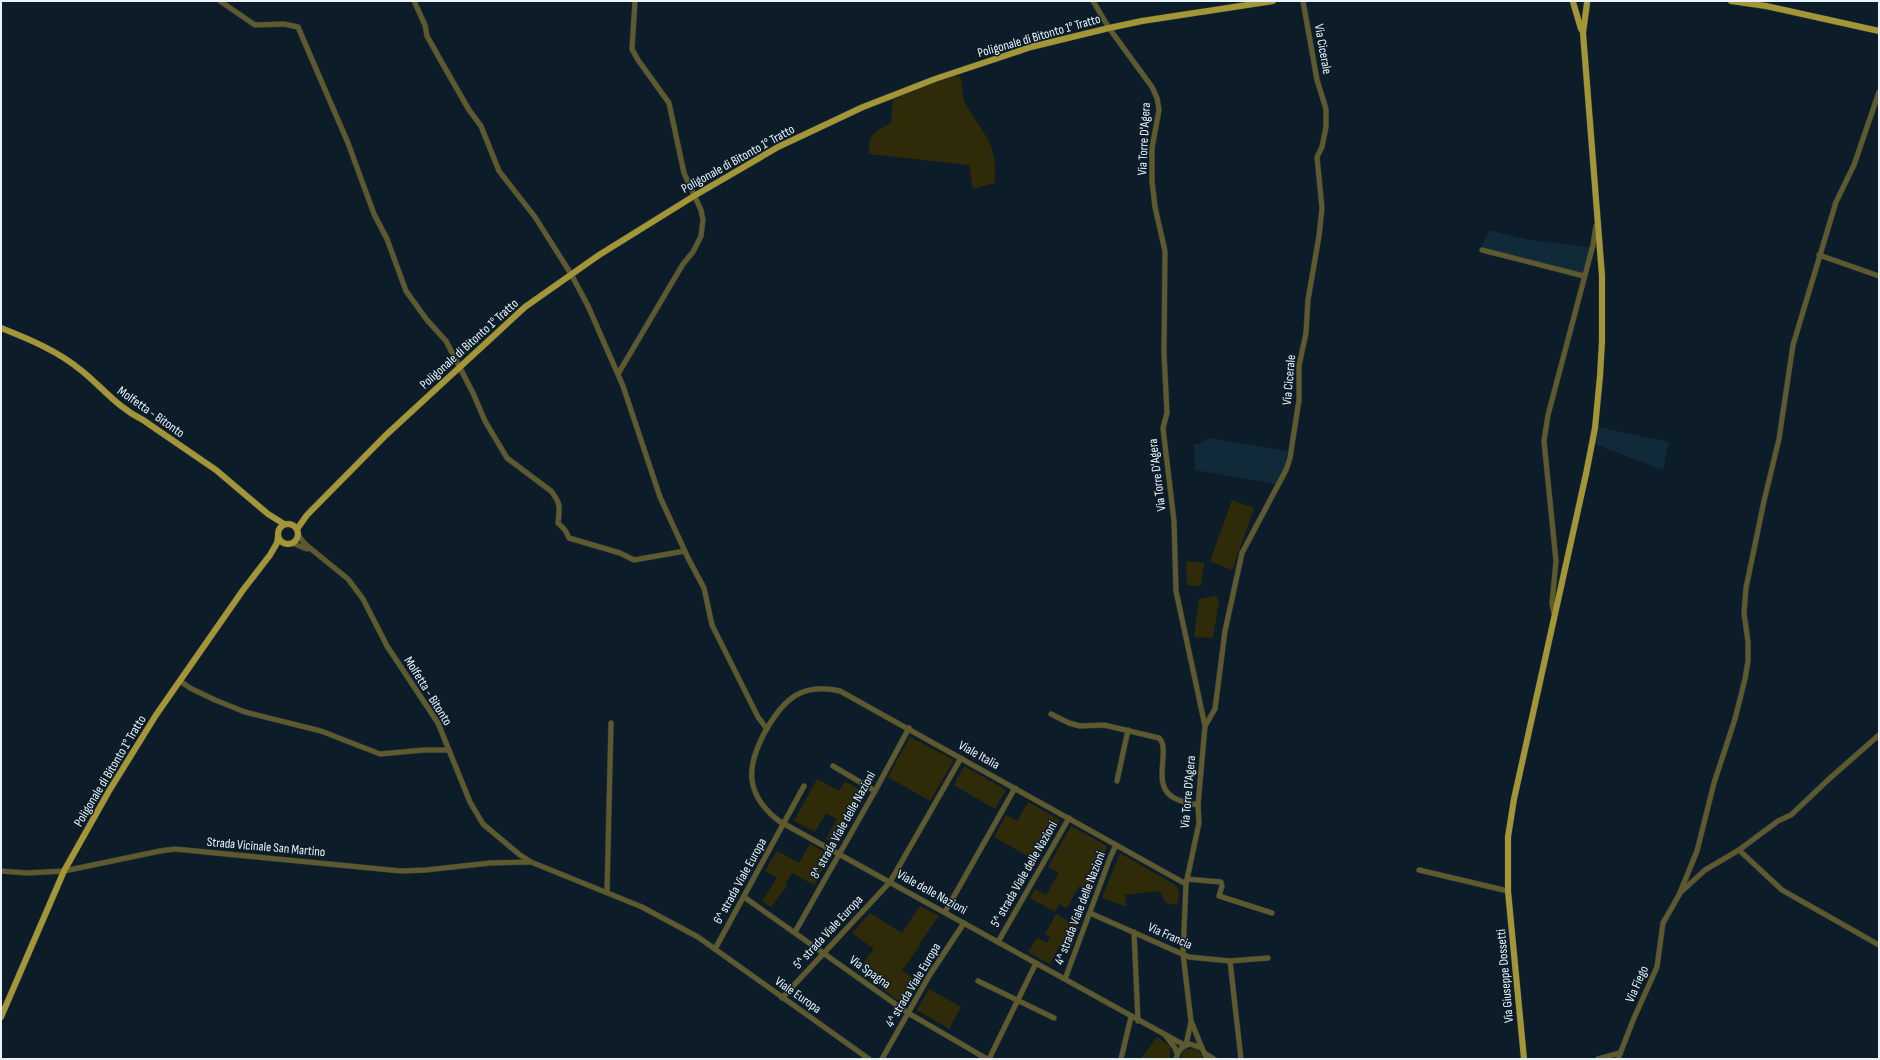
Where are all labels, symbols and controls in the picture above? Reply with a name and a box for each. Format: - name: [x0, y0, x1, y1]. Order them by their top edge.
- street label: Poligonale di Bitonto 1° Tratto: [976, 11, 1102, 61]
- street label: Via Cicerale: [1311, 23, 1335, 75]
- street label: Via Torre D'Agera: [1134, 102, 1154, 176]
- street label: Poligonale di Bitonto 1° Tratto: [679, 121, 797, 197]
- street label: Poligonale di Bitonto 1° Tratto: [416, 296, 522, 392]
- street label: Via Cicerale: [1279, 354, 1299, 406]
- street label: Molfetta - Bitonto: [114, 383, 188, 441]
- street label: Via Torre D'Agera: [1145, 438, 1169, 512]
- street label: Molfetta - Bitonto: [400, 654, 456, 728]
- street label: Poligonale di Bitonto 1° Tratto: [70, 712, 150, 830]
- street label: Viale Italia: [956, 737, 1002, 773]
- street label: Via Torre D'Agera: [1177, 755, 1199, 829]
- street label: 8^ strada Viale delle Nazioni: [807, 769, 879, 881]
- street label: 5^ strada Viale delle Nazioni: [987, 818, 1061, 930]
- street label: Strada Vicinale San Martino: [206, 834, 326, 860]
- street label: 6^ strada Viale Europa: [710, 835, 770, 927]
- street label: 4^ strada Viale delle Nazioni: [1051, 849, 1109, 967]
- street label: Viale delle Nazioni: [894, 866, 970, 918]
- street label: 5^ strada Viale Europa: [790, 892, 866, 972]
- street label: Via Francia: [1145, 919, 1195, 953]
- street label: Via Giuseppe Dossetti: [1493, 928, 1517, 1024]
- street label: 4^ strada Viale Europa: [882, 940, 944, 1030]
- street label: Via Spagna: [846, 952, 894, 992]
- street label: Via Fiego: [1622, 963, 1652, 1005]
- street label: Viale Europa: [772, 973, 824, 1017]

